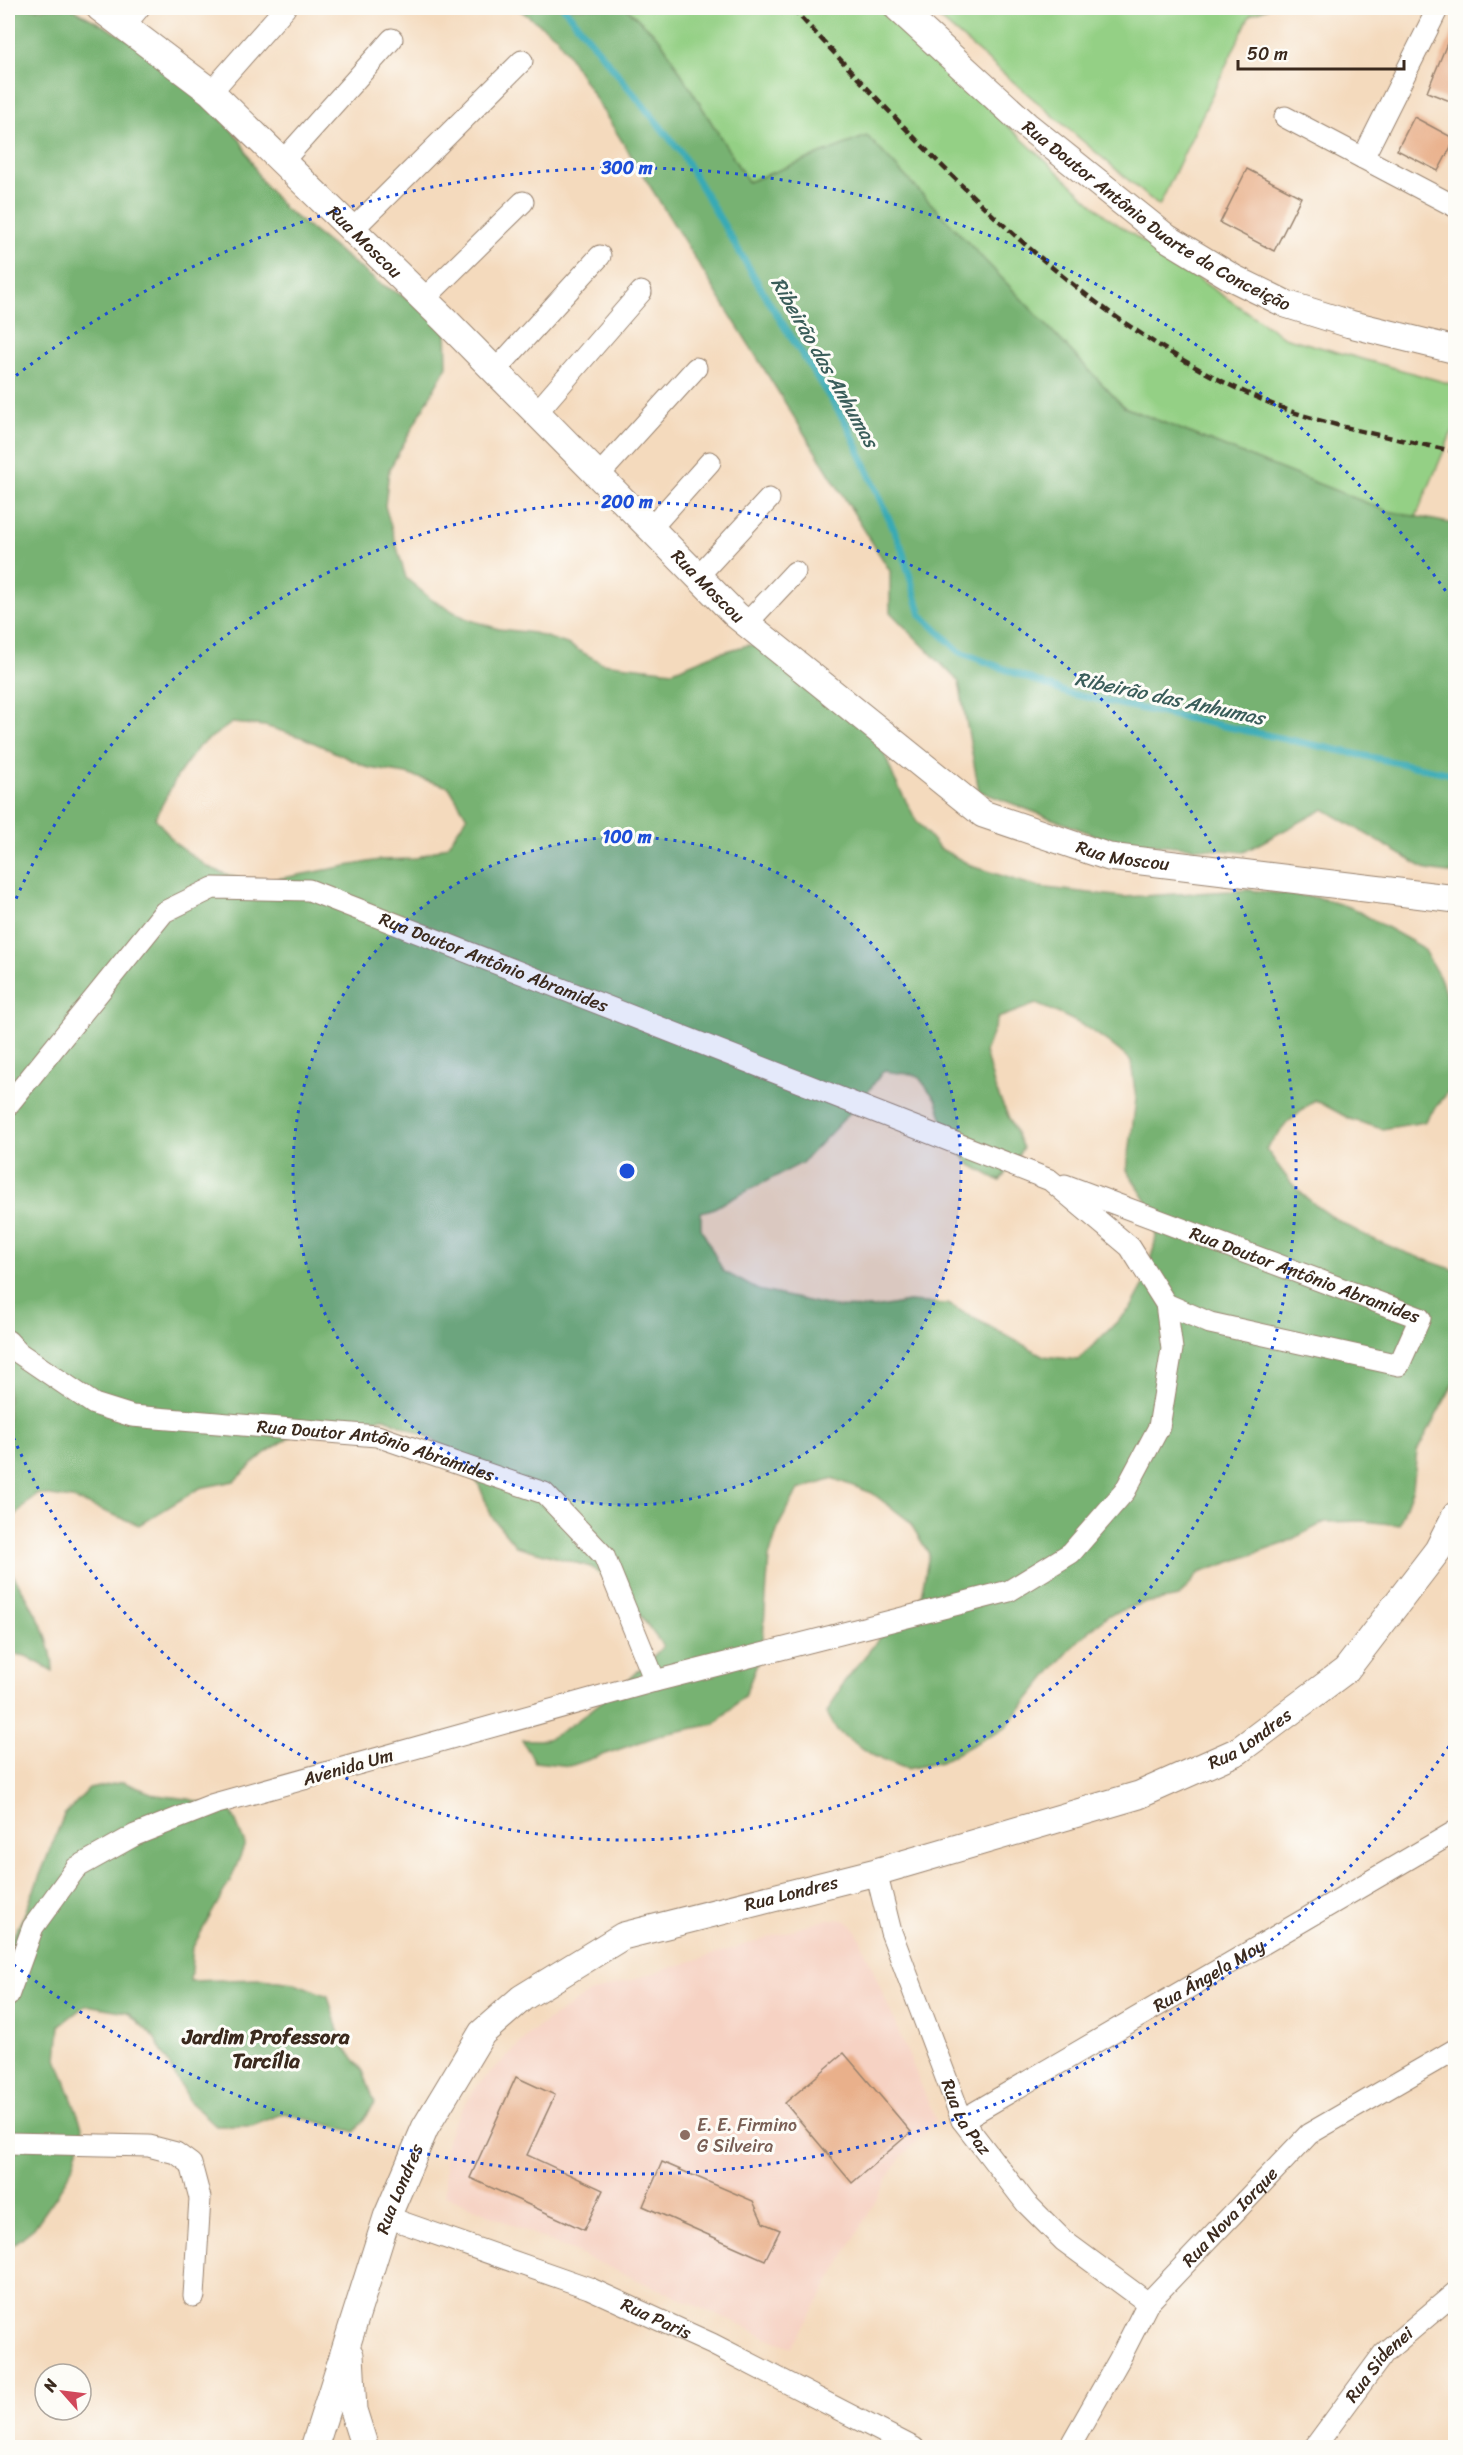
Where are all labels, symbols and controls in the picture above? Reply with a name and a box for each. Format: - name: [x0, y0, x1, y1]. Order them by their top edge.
- scale bar: [1238, 33, 1404, 71]
- text: 50 m: [1247, 38, 1288, 70]
- street label: Rua Doutor Antônio Duarte da Conceição: [1015, 112, 1297, 320]
- text: 300 m: [600, 152, 653, 184]
- street label: Rua Moscou: [320, 197, 410, 287]
- water label: Ribeirão das Anhumas: [761, 270, 889, 457]
- text: 200 m: [600, 486, 653, 518]
- street label: Rua Moscou: [663, 541, 752, 632]
- water label: Ribeirão das Anhumas: [1072, 661, 1271, 736]
- text: 100 m: [603, 821, 652, 853]
- street label: Rua Moscou: [1072, 831, 1172, 880]
- street label: Rua Doutor Antônio Abramides: [374, 903, 614, 1022]
- centre of rings: [617, 1161, 637, 1181]
- street label: Rua Doutor Antônio Abramides: [1185, 1217, 1425, 1333]
- street label: Rua Doutor Antônio Abramides: [256, 1410, 499, 1491]
- street label: Rua Londres: [1203, 1699, 1299, 1778]
- street label: Avenida Um: [298, 1739, 397, 1795]
- street label: Rua Londres: [741, 1866, 842, 1921]
- street label: Rua Ângela Moy: [1147, 1930, 1272, 2021]
- district label: Jardim Professora Tarcília: [181, 2018, 350, 2080]
- street label: Rua La Paz: [932, 2074, 1000, 2163]
- place label: E. E. Firmino G Silveira: [697, 2109, 797, 2162]
- marker: E. E. Firmino G Silveira: [678, 2128, 692, 2142]
- street label: Rua Londres: [367, 2138, 433, 2238]
- street label: Rua Nova Iorque: [1174, 2159, 1286, 2275]
- street label: Rua Paris: [616, 2289, 697, 2349]
- street label: Rua Sidenei: [1336, 2318, 1422, 2410]
- north arrow: [33, 2362, 93, 2422]
- text: N: [34, 2373, 66, 2398]

